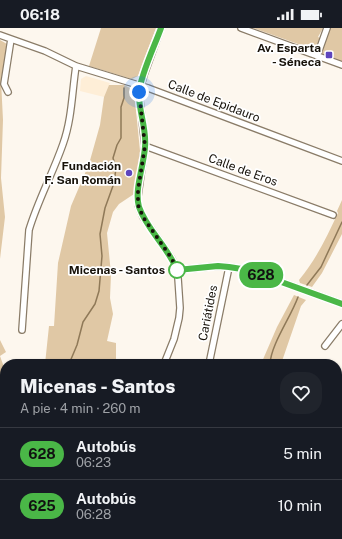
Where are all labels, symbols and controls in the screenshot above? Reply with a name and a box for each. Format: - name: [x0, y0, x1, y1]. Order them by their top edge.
- text: 06:18: [20, 6, 60, 23]
- place label: Av. Esparta - Séneca: [257, 41, 321, 69]
- marker: Av. Esparta - Séneca: [324, 50, 334, 60]
- street label: Calle de Epidauro: [166, 77, 262, 125]
- your location: [129, 82, 149, 102]
- street label: Calle de Eros: [206, 151, 280, 189]
- place label: Fundación F. San Román: [44, 159, 121, 187]
- marker: Fundación F. San Román: [124, 168, 134, 178]
- marker: Micenas - Santos: [168, 261, 186, 279]
- line badge: 628: [238, 262, 284, 288]
- place label: Micenas - Santos: [69, 263, 165, 277]
- text: 628: [247, 267, 275, 283]
- street label: Cariátides: [196, 284, 220, 342]
- button: heart: [280, 372, 322, 414]
- text: Micenas - Santos: [20, 375, 175, 397]
- text: A pie · 4 min · 260 m: [20, 401, 141, 416]
- text: Autobús: [76, 438, 136, 455]
- text: 5 min: [283, 445, 322, 462]
- text: 628: [28, 446, 56, 462]
- text: 06:23: [76, 455, 111, 470]
- text: Autobús: [76, 490, 136, 507]
- text: 10 min: [278, 497, 322, 514]
- text: 625: [28, 498, 56, 514]
- text: 06:28: [76, 507, 111, 522]

